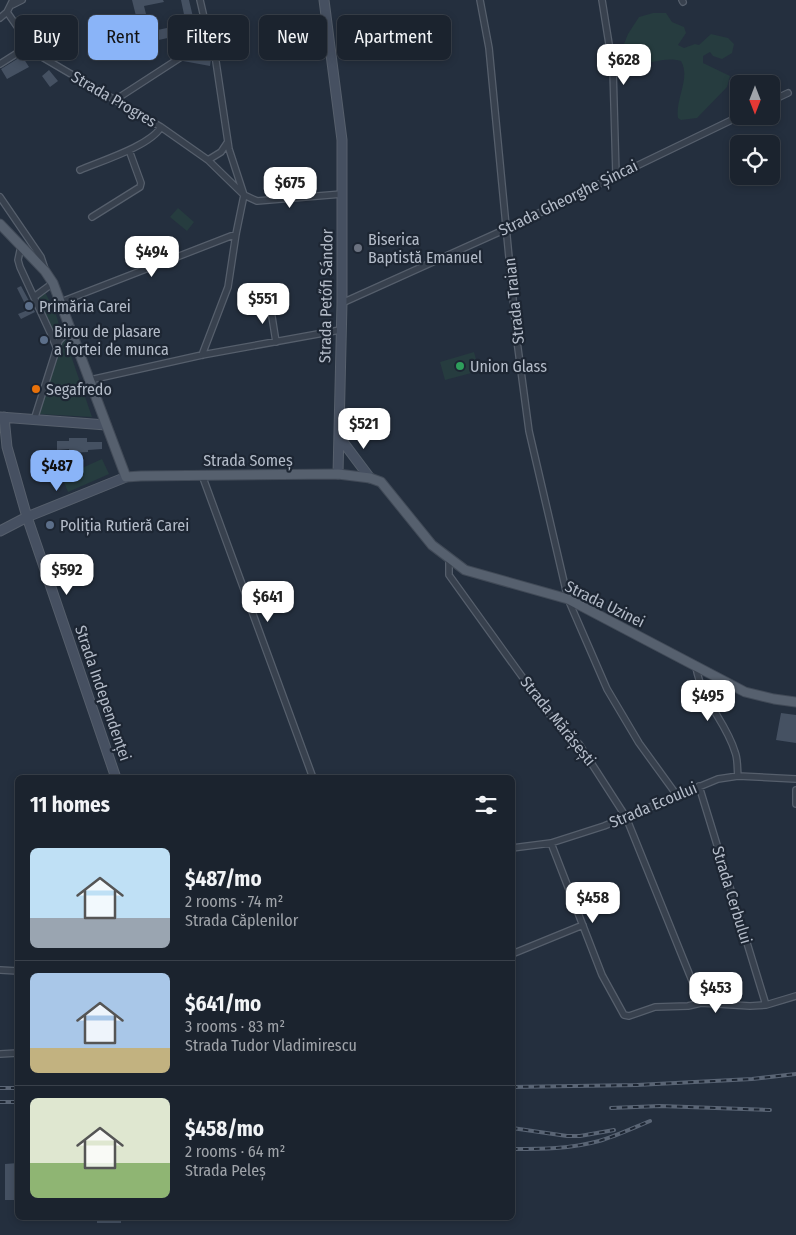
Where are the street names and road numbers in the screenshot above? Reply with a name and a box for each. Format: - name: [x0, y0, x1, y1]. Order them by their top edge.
- street label: Strada Progres: [68, 67, 160, 131]
- street label: Strada Gheorghe Șincai: [495, 156, 641, 241]
- street label: Strada Petőfi Sándor: [315, 228, 337, 363]
- street label: Strada Traian: [500, 257, 528, 345]
- street label: Strada Someș: [203, 451, 293, 471]
- street label: Strada Uzinei: [562, 577, 648, 631]
- street label: Strada Independenței: [70, 623, 135, 764]
- street label: Strada Mărășești: [515, 673, 600, 770]
- street label: Strada Ecoului: [606, 778, 700, 832]
- street label: Strada Cerbului: [708, 844, 756, 946]

